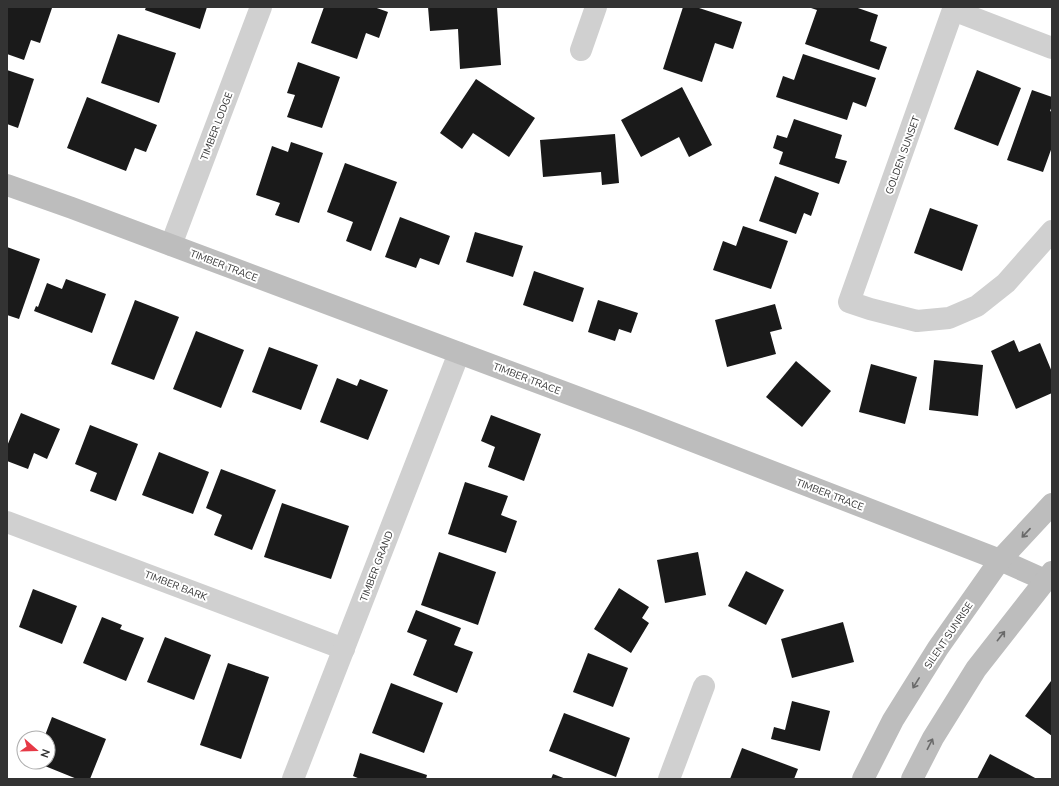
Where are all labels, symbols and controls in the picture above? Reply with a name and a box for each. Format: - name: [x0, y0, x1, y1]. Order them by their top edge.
- street label: TIMBER LODGE: [197, 90, 236, 163]
- street label: GOLDEN SUNSET: [882, 114, 924, 196]
- street label: TIMBER TRACE: [188, 247, 260, 285]
- street label: TIMBER TRACE: [491, 360, 563, 398]
- street label: TIMBER TRACE: [794, 476, 866, 514]
- one-way arrow: [1021, 528, 1030, 538]
- street label: TIMBER GRAND: [357, 529, 397, 604]
- street label: TIMBER BARK: [142, 568, 210, 605]
- street label: SILENT SUNRISE: [921, 599, 977, 672]
- one-way arrow: [997, 631, 1006, 642]
- one-way arrow: [912, 677, 920, 688]
- north arrow: [16, 730, 56, 770]
- one-way arrow: [927, 738, 934, 750]
- text: N: [36, 747, 53, 760]

